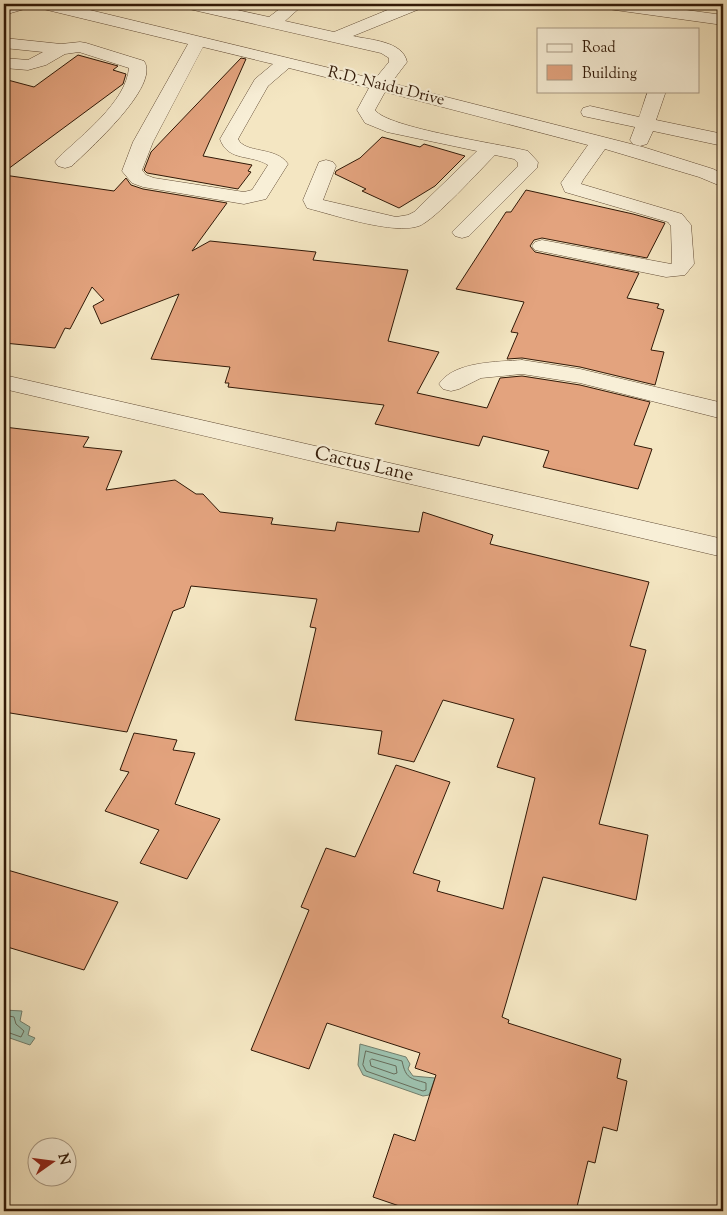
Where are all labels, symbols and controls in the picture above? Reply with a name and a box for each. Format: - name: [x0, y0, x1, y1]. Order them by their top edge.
- legend: [537, 28, 700, 92]
- text: Road: [582, 38, 616, 59]
- street label: R.D. Naidu Drive: [325, 61, 447, 113]
- text: Building: [582, 64, 637, 85]
- street label: Cactus Lane: [312, 440, 416, 490]
- north arrow: [28, 1138, 78, 1188]
- text: N: [52, 1151, 74, 1167]

